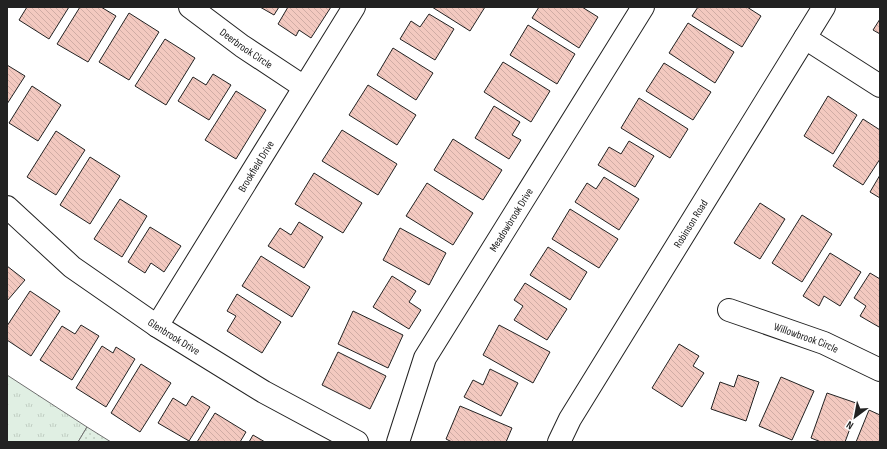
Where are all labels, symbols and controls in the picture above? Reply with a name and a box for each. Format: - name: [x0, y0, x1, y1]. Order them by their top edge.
- street label: Deerbrook Circle: [218, 25, 275, 71]
- street label: Brookfield Drive: [235, 138, 277, 194]
- street label: Meadowbrook Drive: [486, 186, 536, 254]
- street label: Robinson Road: [671, 197, 710, 250]
- street label: Glenbrook Drive: [146, 315, 202, 357]
- street label: Willowbrook Circle: [772, 320, 841, 356]
- north arrow: [835, 397, 875, 437]
- text: N: [844, 418, 856, 432]

